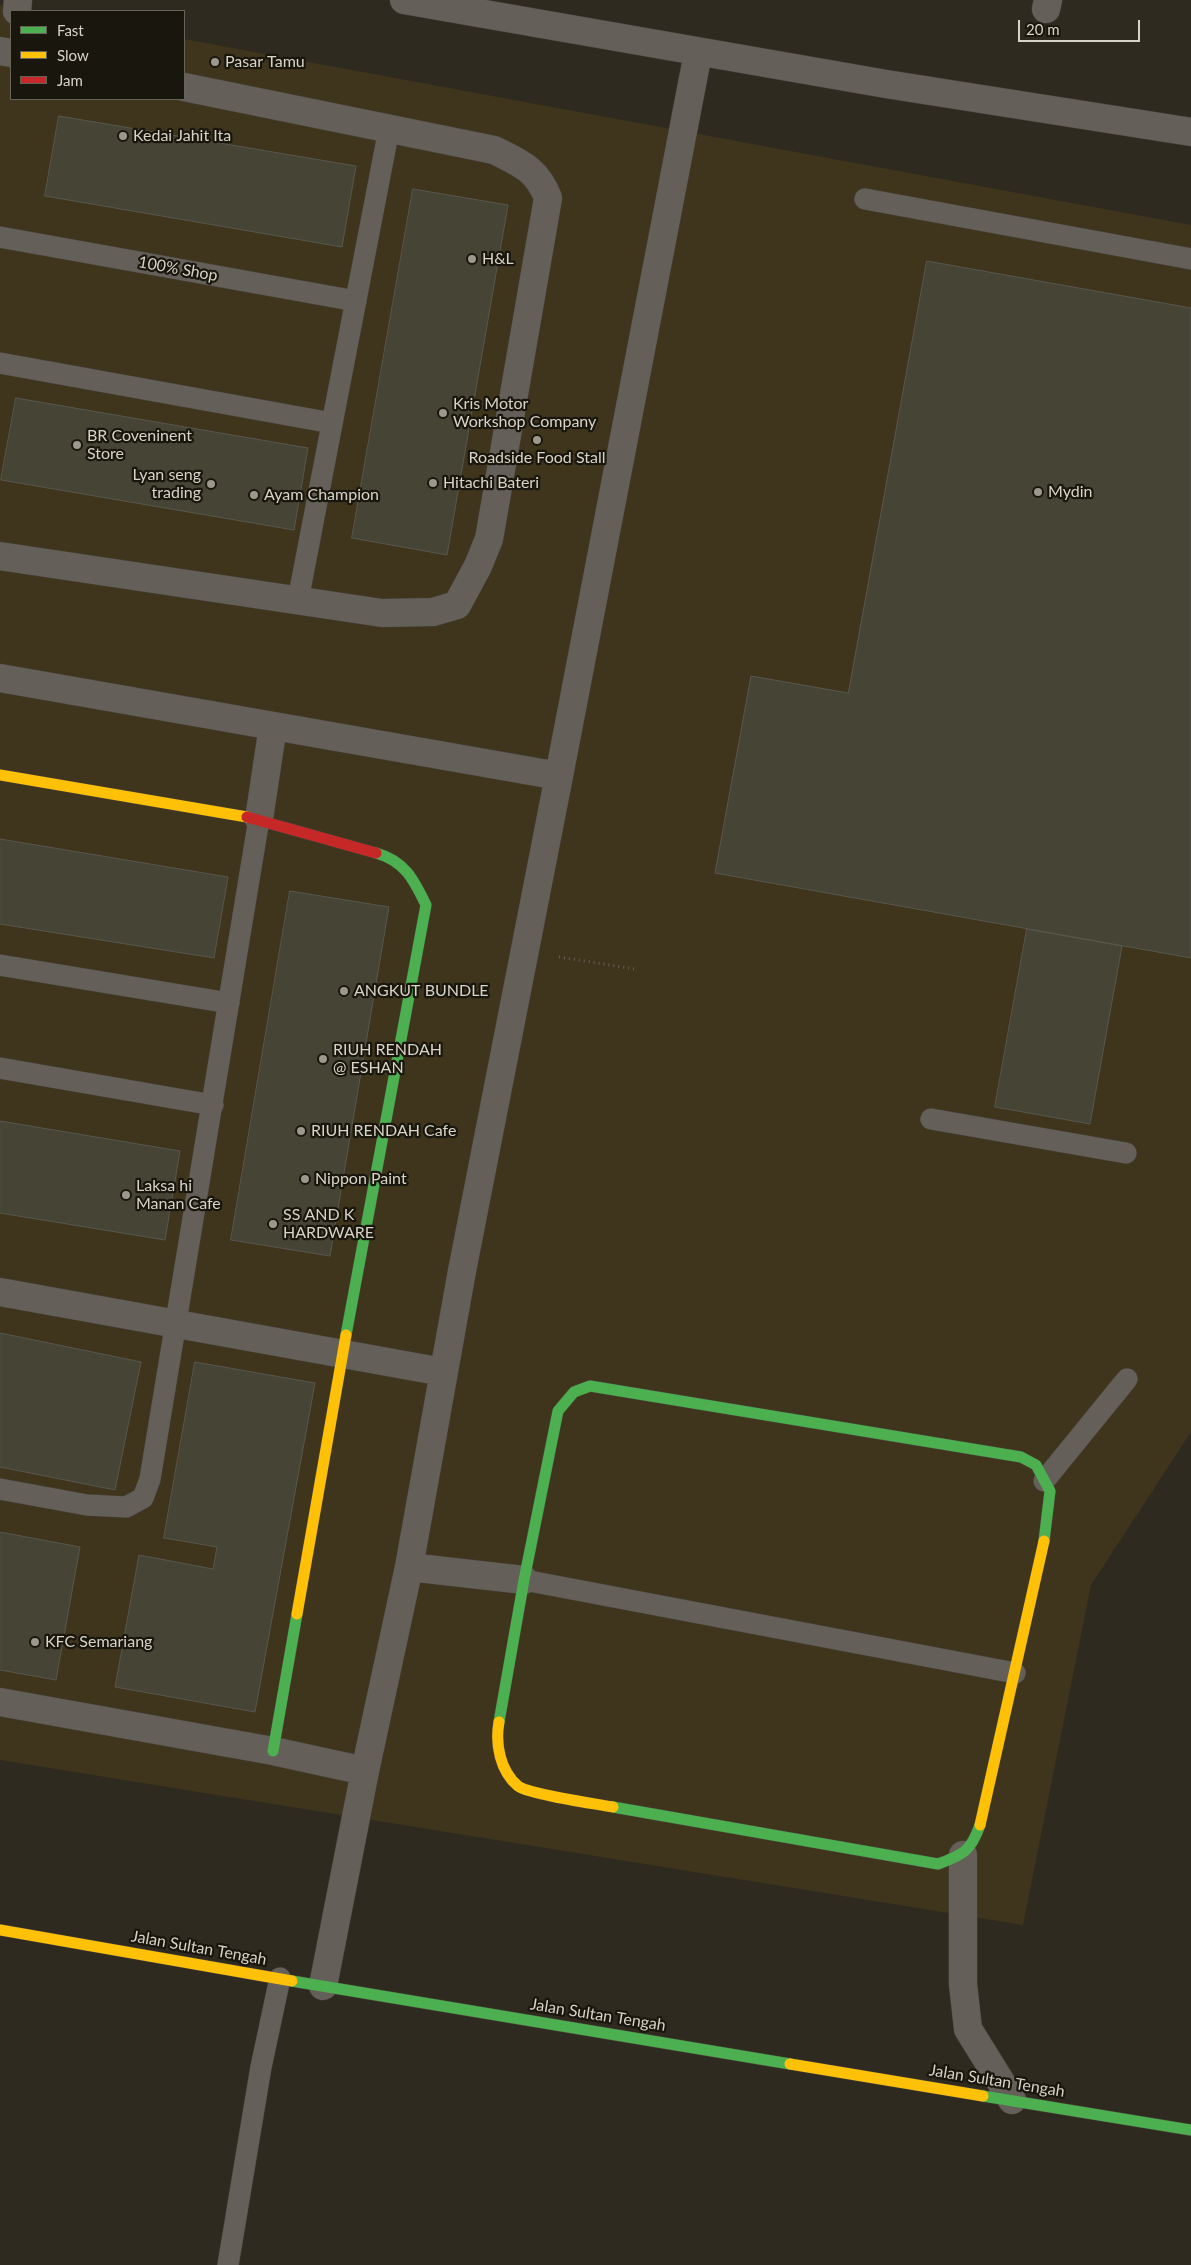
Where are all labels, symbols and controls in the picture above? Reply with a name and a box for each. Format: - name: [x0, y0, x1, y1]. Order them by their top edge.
- legend: [10, 10, 185, 100]
- scale bar: [1021, 10, 1144, 42]
- text: 20 m: [1026, 20, 1060, 38]
- text: Fast: [57, 21, 84, 39]
- text: Slow: [57, 46, 89, 64]
- place label: Pasar Tamu: [225, 52, 305, 72]
- marker: Pasar Tamu: [209, 56, 221, 68]
- text: Jam: [57, 71, 83, 89]
- place label: Kedai Jahit Ita: [133, 126, 231, 146]
- marker: Kedai Jahit Ita: [117, 130, 129, 142]
- place label: H&L: [482, 249, 514, 269]
- street label: 100% Shop: [137, 253, 219, 285]
- marker: H&L: [466, 253, 478, 265]
- place label: Kris Motor Workshop Company: [453, 394, 596, 432]
- marker: Kris Motor Workshop Company: [437, 407, 449, 419]
- place label: BR Coveninent Store: [87, 426, 192, 464]
- marker: Roadside Food Stall: [531, 434, 543, 446]
- marker: BR Coveninent Store: [71, 439, 83, 451]
- place label: Roadside Food Stall: [469, 448, 605, 468]
- place label: Lyan seng trading: [133, 465, 201, 503]
- place label: Hitachi Bateri: [443, 473, 539, 493]
- marker: Hitachi Bateri: [427, 477, 439, 489]
- marker: Lyan seng trading: [205, 478, 217, 490]
- place label: Mydin: [1048, 482, 1092, 502]
- place label: Ayam Champion: [264, 485, 379, 505]
- marker: Mydin: [1032, 486, 1044, 498]
- marker: Ayam Champion: [248, 489, 260, 501]
- place label: ANGKUT BUNDLE: [354, 981, 489, 1001]
- marker: ANGKUT BUNDLE: [338, 985, 350, 997]
- place label: RIUH RENDAH @ ESHAN: [333, 1040, 442, 1078]
- marker: RIUH RENDAH @ ESHAN: [317, 1053, 329, 1065]
- place label: RIUH RENDAH Cafe: [311, 1121, 456, 1141]
- marker: RIUH RENDAH Cafe: [295, 1125, 307, 1137]
- place label: Nippon Paint: [315, 1169, 407, 1189]
- marker: Nippon Paint: [299, 1173, 311, 1185]
- place label: Laksa hi Manan Cafe: [136, 1176, 221, 1214]
- marker: Laksa hi Manan Cafe: [120, 1189, 132, 1201]
- place label: SS AND K HARDWARE: [283, 1205, 374, 1243]
- marker: SS AND K HARDWARE: [267, 1218, 279, 1230]
- place label: KFC Semariang: [45, 1632, 152, 1652]
- marker: KFC Semariang: [29, 1636, 41, 1648]
- street label: Jalan Sultan Tengah: [130, 1927, 268, 1969]
- street label: Jalan Sultan Tengah: [529, 1995, 667, 2035]
- street label: Jalan Sultan Tengah: [928, 2061, 1066, 2101]

